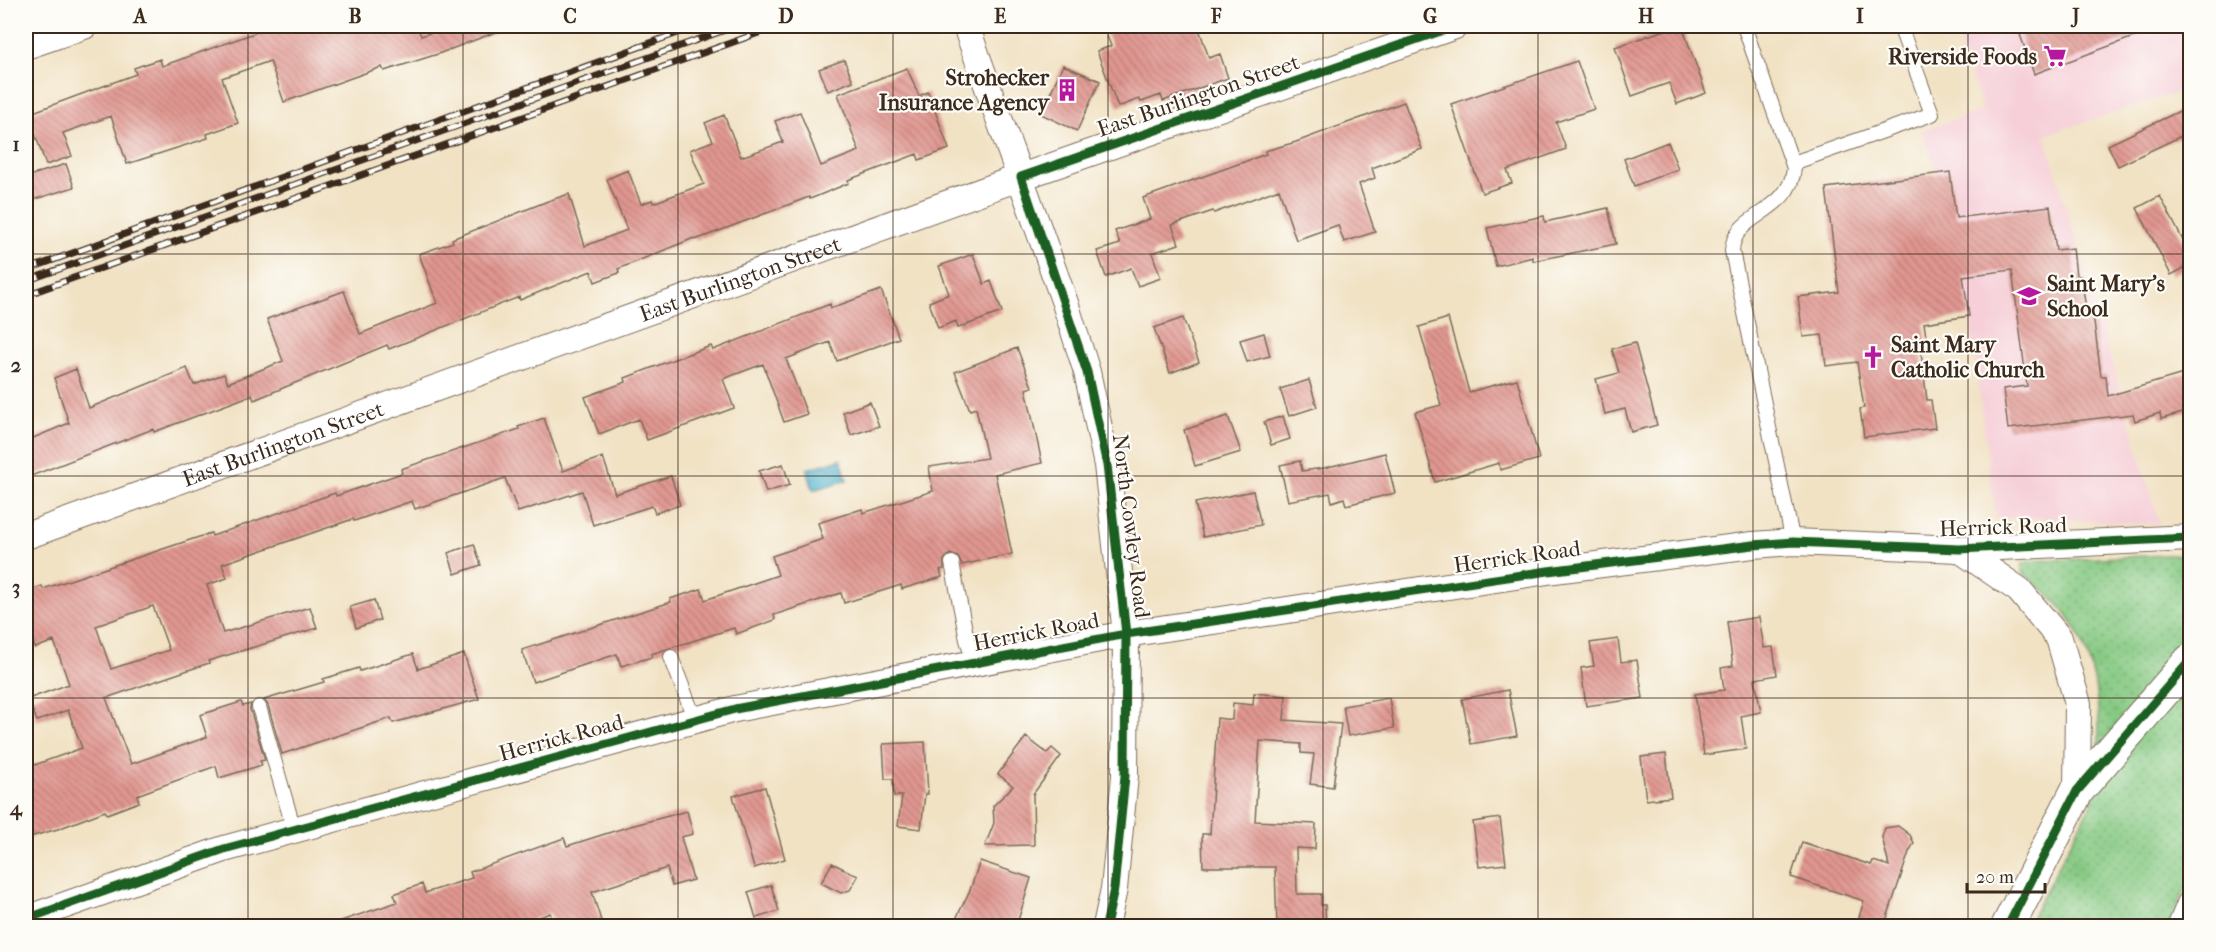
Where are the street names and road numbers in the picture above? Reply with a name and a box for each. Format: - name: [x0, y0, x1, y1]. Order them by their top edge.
- street label: East Burlington Street: [1094, 49, 1303, 143]
- street label: East Burlington Street: [636, 231, 845, 328]
- street label: East Burlington Street: [179, 396, 387, 493]
- street label: North Cowley Road: [1107, 433, 1155, 621]
- street label: Herrick Road: [1939, 512, 2068, 542]
- street label: Herrick Road: [1452, 535, 1583, 579]
- street label: Herrick Road: [971, 607, 1102, 657]
- street label: Herrick Road: [496, 709, 627, 767]

